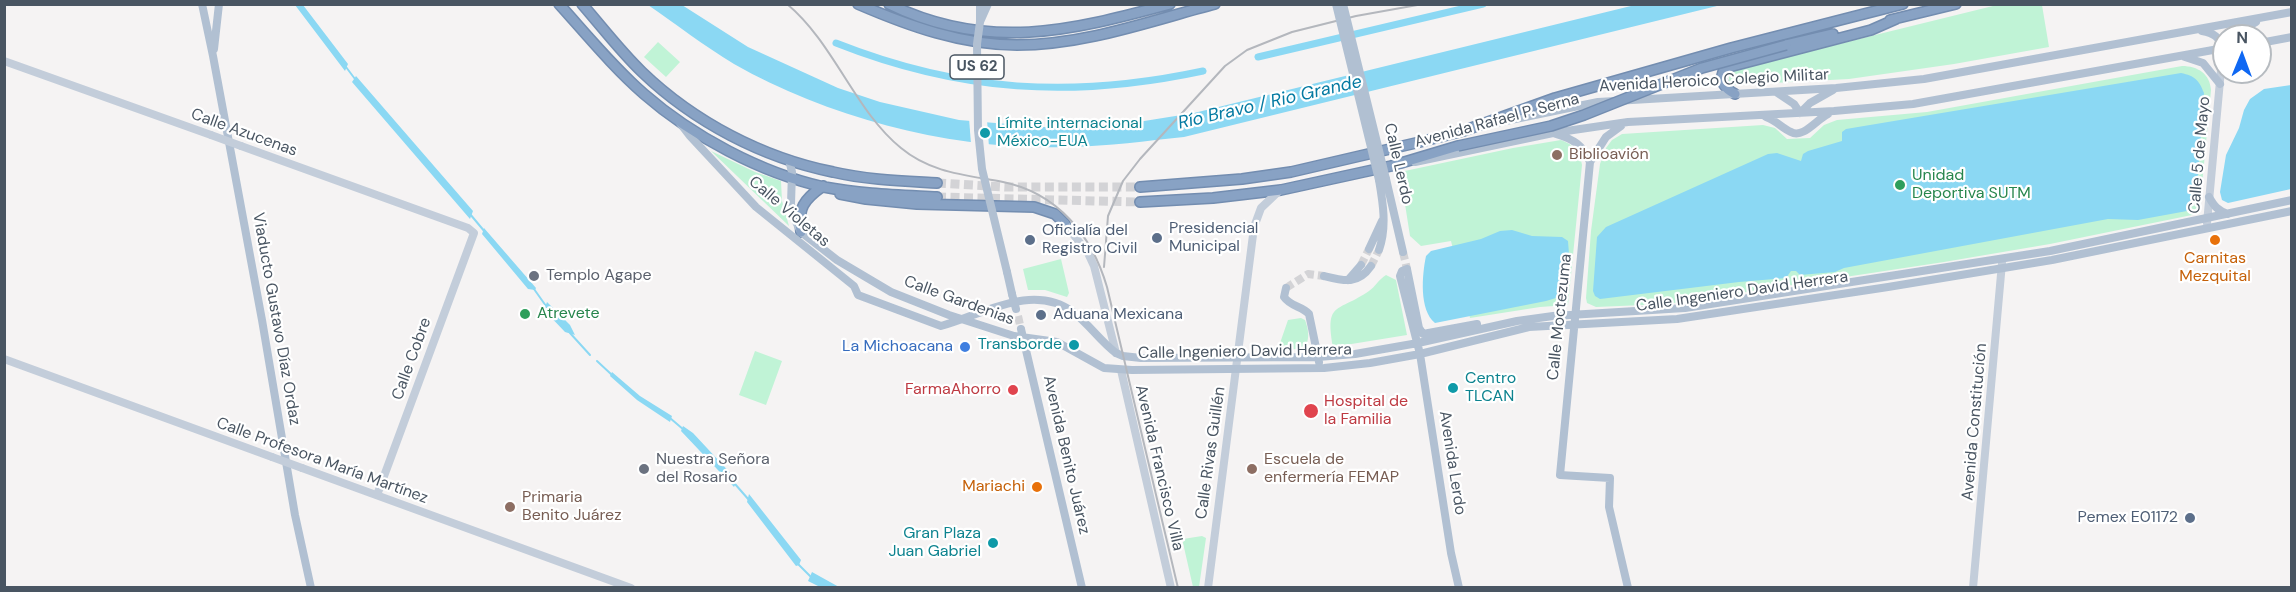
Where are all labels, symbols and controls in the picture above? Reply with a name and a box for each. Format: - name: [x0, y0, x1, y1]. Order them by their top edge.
- north arrow: [2212, 24, 2272, 84]
- text: N: [2236, 27, 2248, 48]
- road number: US 62: [950, 55, 1004, 79]
- street label: Avenida Heroico Colegio Militar: [1598, 65, 1830, 97]
- water label: Río Bravo / Rio Grande: [1176, 71, 1364, 135]
- street label: Avenida Rafael P. Serna: [1413, 90, 1581, 152]
- street label: Calle 5 de Mayo: [2185, 96, 2215, 214]
- street label: Calle Azucenas: [188, 105, 300, 161]
- place label: Límite internacional México-EUA: [997, 114, 1142, 152]
- street label: Calle Lerdo: [1379, 121, 1417, 207]
- marker: Límite internacional México-EUA: [978, 126, 992, 140]
- place label: Biblioavión: [1569, 145, 1649, 165]
- marker: Biblioavión: [1550, 148, 1564, 162]
- place label: Unidad Deportiva SUTM: [1912, 166, 2031, 204]
- street label: Calle Violetas: [744, 172, 834, 252]
- marker: Unidad Deportiva SUTM: [1893, 178, 1907, 192]
- street label: Viaducto Gustavo Díaz Ordaz: [248, 211, 304, 427]
- place label: Presidencial Municipal: [1169, 219, 1258, 257]
- place label: Oficialía del Registro Civil: [1042, 221, 1137, 259]
- marker: Presidencial Municipal: [1150, 231, 1164, 245]
- marker: Oficialía del Registro Civil: [1023, 233, 1037, 247]
- marker: Carnitas Mezquital: [2208, 233, 2222, 247]
- place label: Carnitas Mezquital: [2179, 249, 2251, 287]
- street label: Calle Moctezuma: [1544, 253, 1576, 381]
- place label: Templo Agape: [546, 266, 652, 286]
- street label: Calle Ingeniero David Herrera: [1635, 268, 1849, 316]
- marker: Templo Agape: [527, 269, 541, 283]
- street label: Calle Gardenias: [901, 272, 1017, 330]
- place label: Atrevete: [537, 304, 600, 324]
- place label: Aduana Mexicana: [1053, 305, 1183, 325]
- marker: Atrevete: [518, 307, 532, 321]
- marker: Aduana Mexicana: [1034, 308, 1048, 322]
- street label: Calle Cobre: [388, 315, 436, 403]
- place label: Transborde: [978, 335, 1062, 355]
- place label: La Michoacana: [842, 337, 953, 357]
- marker: Transborde: [1067, 338, 1081, 352]
- marker: La Michoacana: [958, 340, 972, 354]
- street label: Calle Ingeniero David Herrera: [1138, 341, 1352, 363]
- street label: Avenida Constitución: [1959, 342, 1991, 502]
- place label: Centro TLCAN: [1465, 369, 1516, 407]
- street label: Avenida Benito Juárez: [1038, 374, 1094, 536]
- place label: FarmaAhorro: [905, 380, 1001, 400]
- marker: Centro TLCAN: [1446, 381, 1460, 395]
- marker: FarmaAhorro: [1006, 383, 1020, 397]
- street label: Avenida Francisco Villa: [1131, 383, 1187, 553]
- street label: Calle Rivas Guillén: [1192, 386, 1230, 520]
- place label: Hospital de la Familia: [1324, 392, 1408, 430]
- marker: Hospital de la Familia: [1302, 402, 1320, 420]
- street label: Avenida Lerdo: [1434, 410, 1470, 516]
- street label: Calle Profesora María Martínez: [214, 414, 430, 508]
- place label: Nuestra Señora del Rosario: [656, 450, 770, 488]
- place label: Escuela de enfermería FEMAP: [1264, 450, 1399, 488]
- marker: Nuestra Señora del Rosario: [637, 462, 651, 476]
- marker: Escuela de enfermería FEMAP: [1245, 462, 1259, 476]
- place label: Mariachi: [962, 477, 1025, 497]
- marker: Mariachi: [1030, 480, 1044, 494]
- place label: Primaria Benito Juárez: [522, 488, 621, 526]
- marker: Primaria Benito Juárez: [503, 500, 517, 514]
- place label: Pemex E01172: [2078, 508, 2178, 528]
- marker: Pemex E01172: [2183, 511, 2197, 525]
- place label: Gran Plaza Juan Gabriel: [888, 524, 981, 562]
- marker: Gran Plaza Juan Gabriel: [986, 536, 1000, 550]

